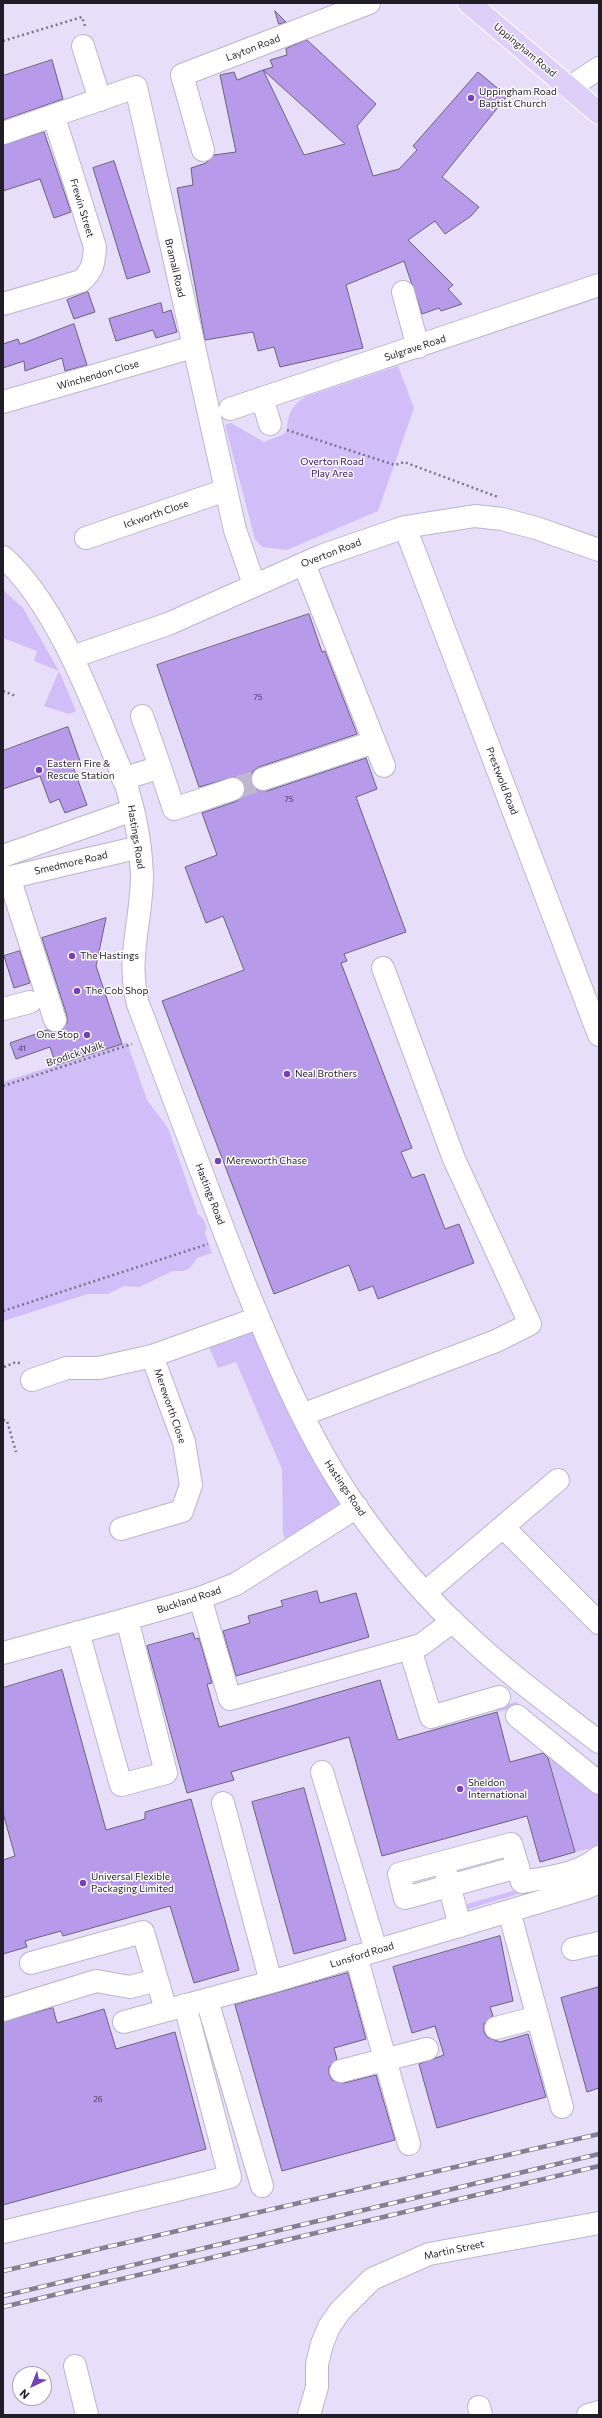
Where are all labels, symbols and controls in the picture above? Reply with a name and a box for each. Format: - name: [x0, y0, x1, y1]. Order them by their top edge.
- street label: Uppingham Road: [491, 20, 559, 80]
- street label: Layton Road: [224, 32, 282, 64]
- place label: Uppingham Road Baptist Church: [479, 86, 557, 110]
- marker: Uppingham Road Baptist Church: [466, 93, 476, 103]
- street label: Frewin Street: [67, 177, 97, 239]
- street label: Bramall Road: [162, 237, 188, 299]
- street label: Sulgrave Road: [383, 332, 447, 364]
- street label: Winchendon Close: [56, 358, 140, 392]
- park label: Overton Road Play Area: [300, 456, 364, 480]
- street label: Ickworth Close: [122, 497, 190, 531]
- street label: Overton Road: [299, 536, 363, 570]
- house number: 75: [254, 692, 262, 702]
- street label: Prestwold Road: [484, 746, 520, 816]
- place label: Eastern Fire & Rescue Station: [47, 758, 114, 782]
- marker: Eastern Fire & Rescue Station: [34, 765, 44, 775]
- house number: 75: [285, 794, 293, 804]
- street label: Hastings Road: [125, 804, 147, 870]
- street label: Smedmore Road: [33, 849, 109, 877]
- place label: The Hastings: [80, 950, 139, 962]
- marker: The Hastings: [67, 951, 77, 961]
- place label: The Cob Shop: [85, 985, 148, 997]
- marker: The Cob Shop: [72, 986, 82, 996]
- place label: One Stop: [36, 1029, 79, 1041]
- marker: One Stop: [82, 1030, 92, 1040]
- street label: Brodick Walk: [45, 1039, 105, 1069]
- house number: 41: [18, 1043, 26, 1053]
- place label: Neal Brothers: [295, 1068, 357, 1080]
- marker: Neal Brothers: [282, 1069, 292, 1079]
- place label: Mereworth Chase: [226, 1155, 307, 1167]
- marker: Mereworth Chase: [213, 1156, 223, 1166]
- street label: Hastings Road: [193, 1162, 227, 1226]
- street label: Mereworth Close: [152, 1367, 188, 1445]
- street label: Hastings Road: [322, 1458, 368, 1518]
- street label: Buckland Road: [155, 1584, 223, 1616]
- place label: Sheldon International: [468, 1777, 527, 1800]
- marker: Sheldon International: [455, 1784, 465, 1794]
- place label: Universal Flexible Packaging Limited: [91, 1871, 174, 1894]
- marker: Universal Flexible Packaging Limited: [78, 1878, 88, 1888]
- street label: Lunsford Road: [329, 1940, 395, 1970]
- house number: 26: [93, 2094, 103, 2104]
- street label: Martin Street: [423, 2238, 485, 2262]
- north arrow: [12, 2366, 52, 2406]
- text: N: [17, 2387, 32, 2402]

